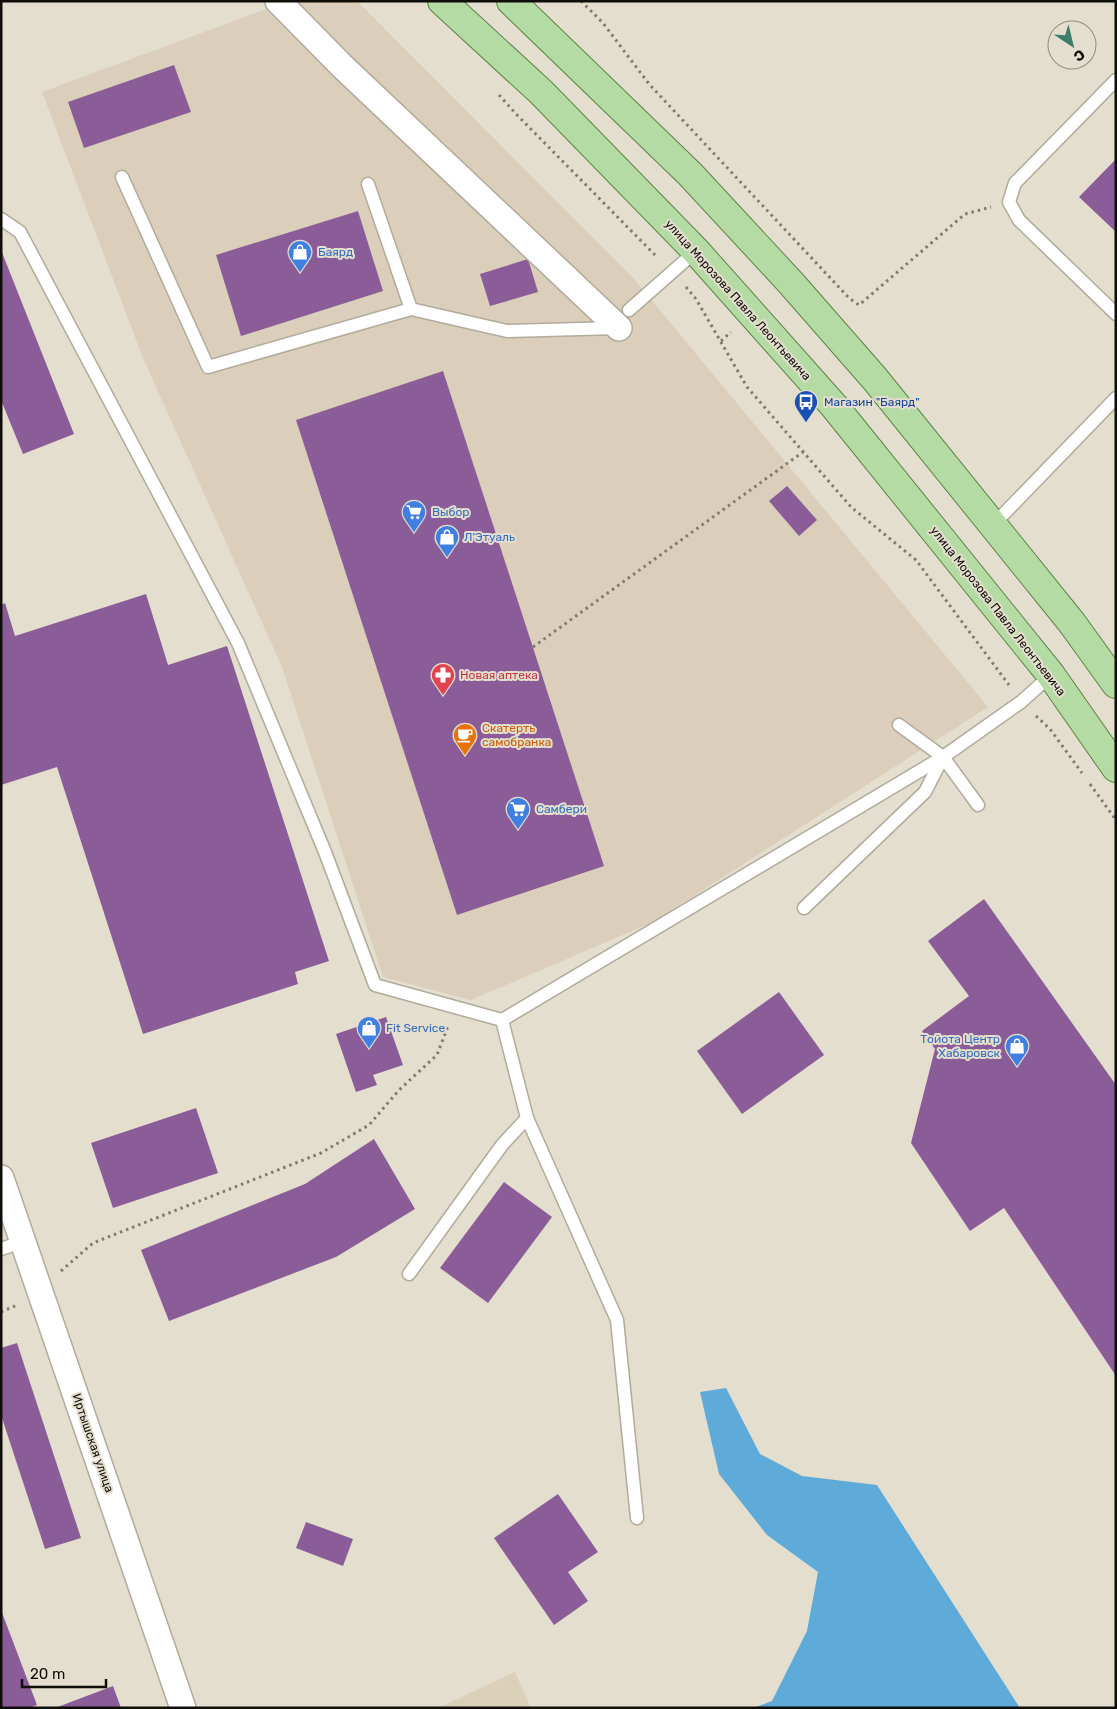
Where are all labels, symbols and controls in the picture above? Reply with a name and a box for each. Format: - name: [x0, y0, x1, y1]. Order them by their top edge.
- north arrow: [1047, 20, 1097, 70]
- text: С: [1070, 45, 1088, 65]
- street label: улица Морозова Павла Леонтьевича: [662, 217, 814, 383]
- shop icon: Баярд: [287, 239, 313, 273]
- place label: Баярд: [318, 245, 353, 259]
- bus stop icon: Магазин "Баярд": [793, 389, 819, 423]
- place label: Магазин "Баярд": [824, 395, 920, 409]
- supermarket icon: Выбор: [401, 499, 427, 533]
- place label: Выбор: [432, 505, 470, 519]
- street label: улица Морозова Павла Леонтьевича: [927, 523, 1069, 699]
- shop icon: Л'Этуаль: [434, 524, 460, 558]
- place label: Л'Этуаль: [464, 530, 515, 544]
- pharmacy icon: Новая аптека: [430, 662, 456, 696]
- place label: Новая аптека: [460, 668, 538, 682]
- place label: Скатерть самобранка: [482, 721, 551, 749]
- cafe icon: Скатерть самобранка: [452, 722, 478, 756]
- supermarket icon: Самбери: [505, 796, 531, 830]
- place label: Самбери: [536, 802, 587, 816]
- shop icon: Fit Service: [356, 1015, 382, 1049]
- place label: Fit Service: [386, 1021, 445, 1035]
- place label: Тойота Центр Хабаровск: [920, 1032, 1001, 1060]
- shop icon: Тойота Центр Хабаровск: [1004, 1033, 1030, 1067]
- street label: Иртышская улица: [69, 1392, 117, 1494]
- scale bar: [22, 1656, 106, 1688]
- text: 20 m: [30, 1665, 65, 1683]

